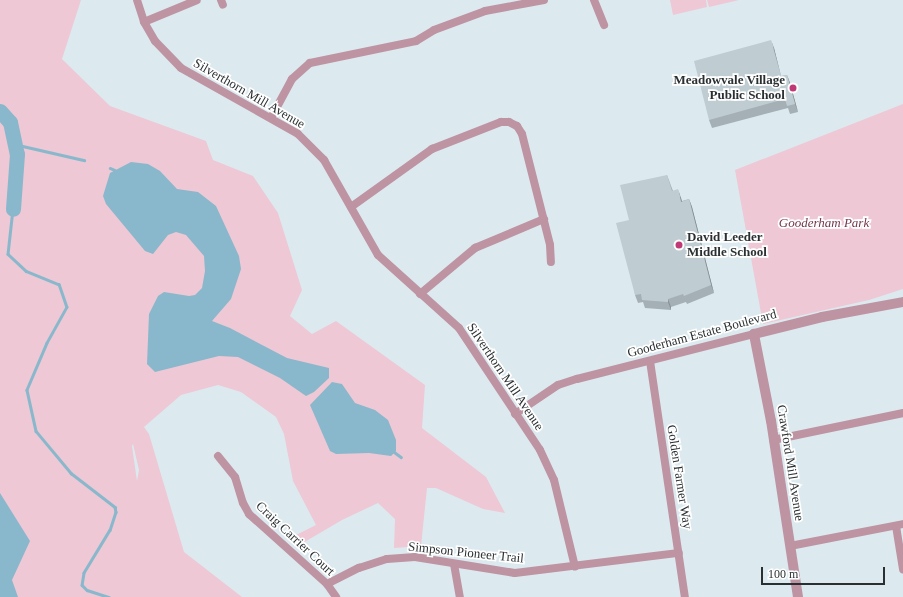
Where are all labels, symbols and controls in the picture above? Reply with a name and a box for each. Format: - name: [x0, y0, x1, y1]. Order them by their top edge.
- street label: Silverthorn Mill Avenue: [190, 56, 308, 132]
- place label: Meadowvale Village Public School: [673, 73, 785, 104]
- marker: Meadowvale Village Public School: [788, 83, 798, 93]
- park label: Gooderham Park: [779, 215, 869, 231]
- place label: David Leeder Middle School: [687, 230, 767, 261]
- marker: David Leeder Middle School: [674, 240, 684, 250]
- street label: Gooderham Estate Boulevard: [626, 307, 778, 361]
- street label: Silverthorn Mill Avenue: [463, 320, 547, 434]
- street label: Crawford Mill Avenue: [773, 403, 807, 523]
- street label: Golden Farmer Way: [663, 424, 695, 530]
- street label: Craig Carrier Court: [252, 499, 338, 579]
- street label: Simpson Pioneer Trail: [407, 539, 525, 567]
- scale bar: [763, 559, 887, 585]
- text: 100 m: [768, 567, 798, 581]

